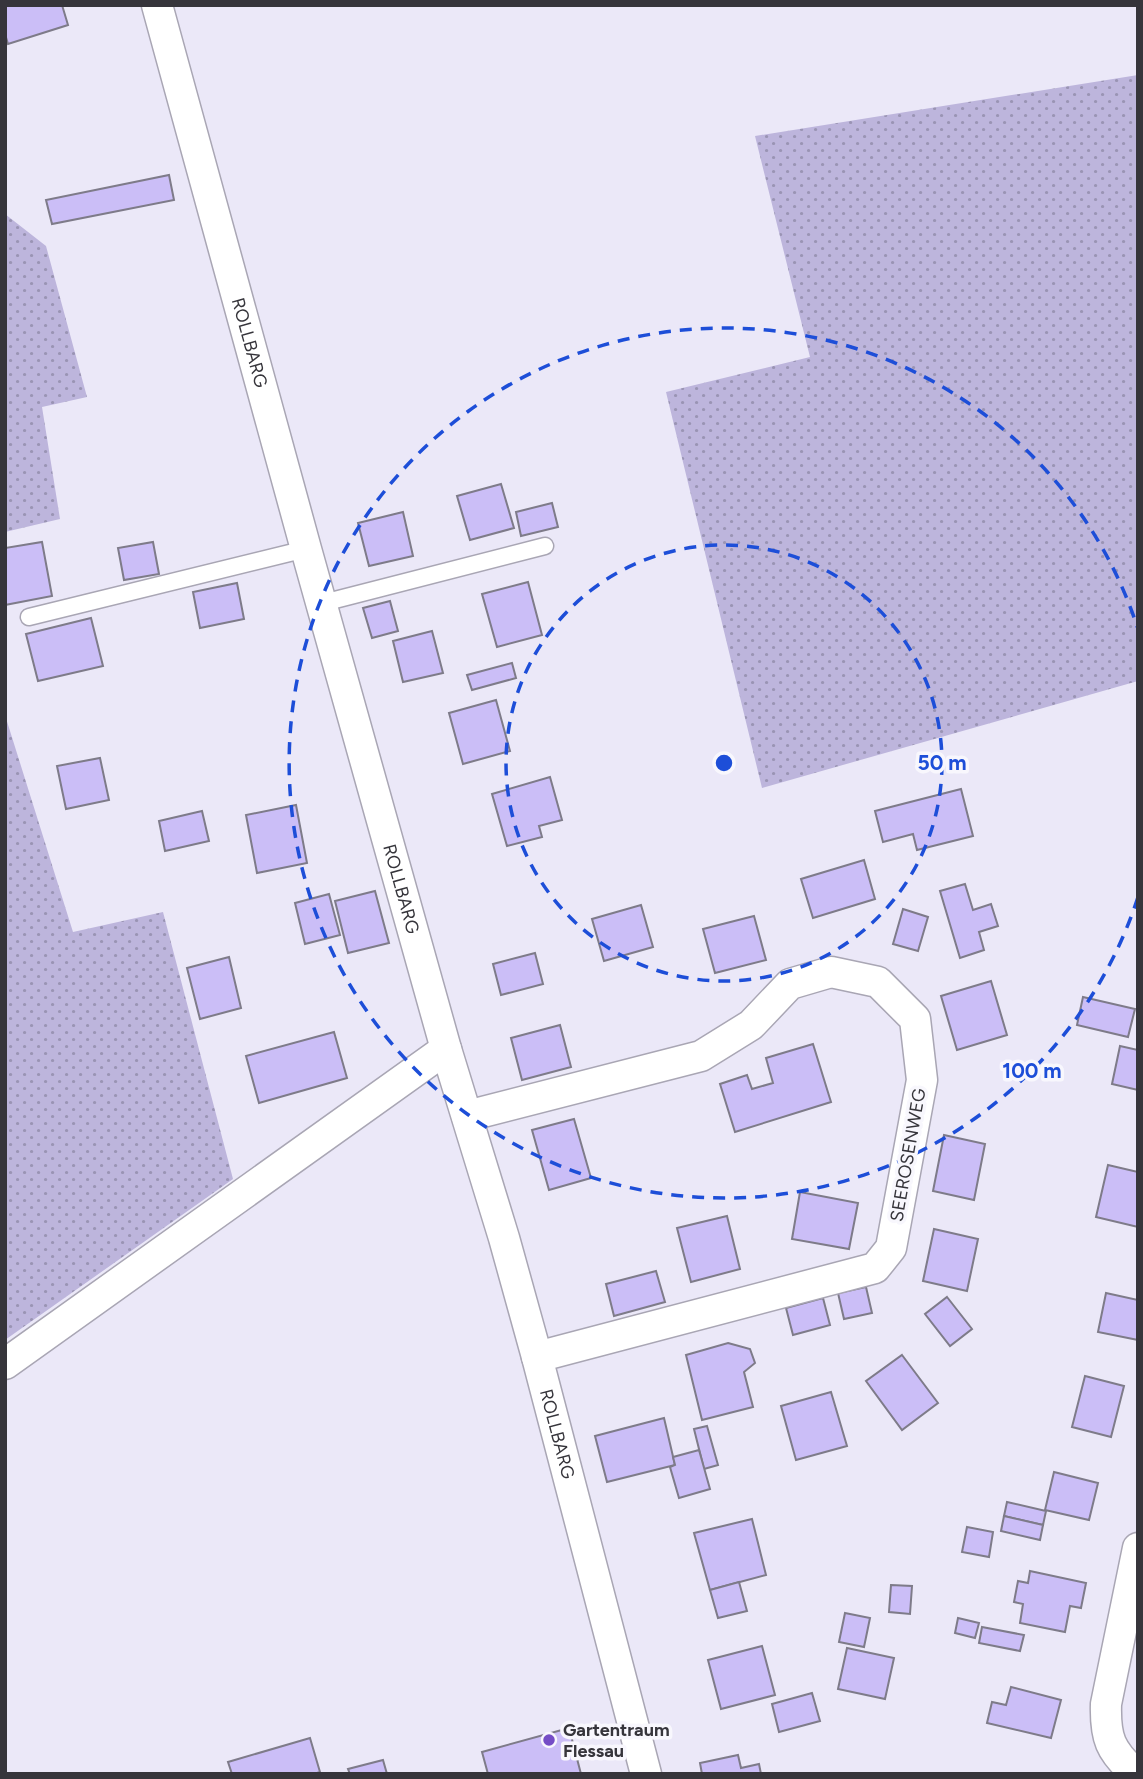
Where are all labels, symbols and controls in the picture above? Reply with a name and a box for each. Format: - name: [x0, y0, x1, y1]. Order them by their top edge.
- street label: ROLLBARG: [227, 295, 272, 390]
- text: 50 m: [917, 750, 967, 775]
- centre of rings: [712, 751, 736, 775]
- street label: ROLLBARG: [378, 842, 424, 937]
- text: 100 m: [1002, 1058, 1062, 1083]
- street label: SEEROSENWEG: [885, 1086, 931, 1223]
- street label: ROLLBARG: [535, 1387, 579, 1482]
- place label: Gartentraum Flessau: [563, 1719, 670, 1762]
- marker: Gartentraum Flessau: [541, 1732, 557, 1748]

